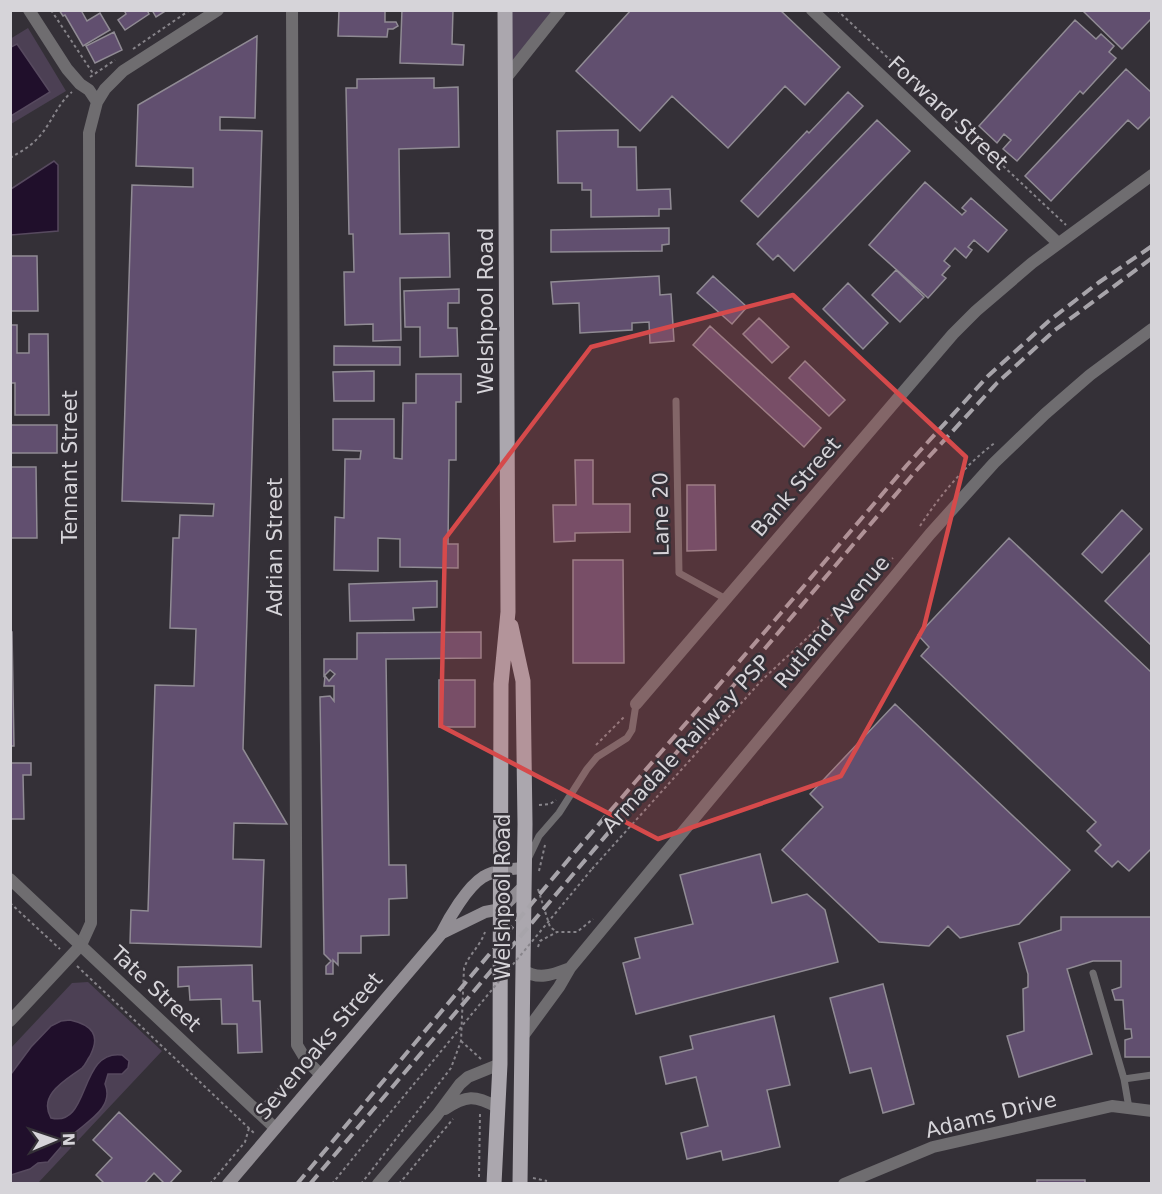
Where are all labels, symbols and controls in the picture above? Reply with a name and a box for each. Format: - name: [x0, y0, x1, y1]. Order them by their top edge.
- street label: Forward Street: [883, 51, 1013, 175]
- street label: Welshpool Road: [474, 228, 498, 394]
- street label: Tennant Street: [58, 390, 82, 545]
- street label: Bank Street: [747, 433, 845, 541]
- street label: Lane 20: [648, 472, 674, 556]
- street label: Adrian Street: [263, 478, 287, 616]
- street label: Rutland Avenue: [770, 551, 894, 693]
- street label: Armadale Railway PSP: [597, 650, 775, 838]
- street label: Welshpool Road: [491, 814, 515, 980]
- street label: Tate Street: [105, 941, 206, 1037]
- street label: Sevenoaks Street: [251, 968, 387, 1124]
- street label: Adams Drive: [923, 1087, 1059, 1143]
- north arrow: [24, 1110, 84, 1170]
- text: N: [59, 1132, 78, 1147]

